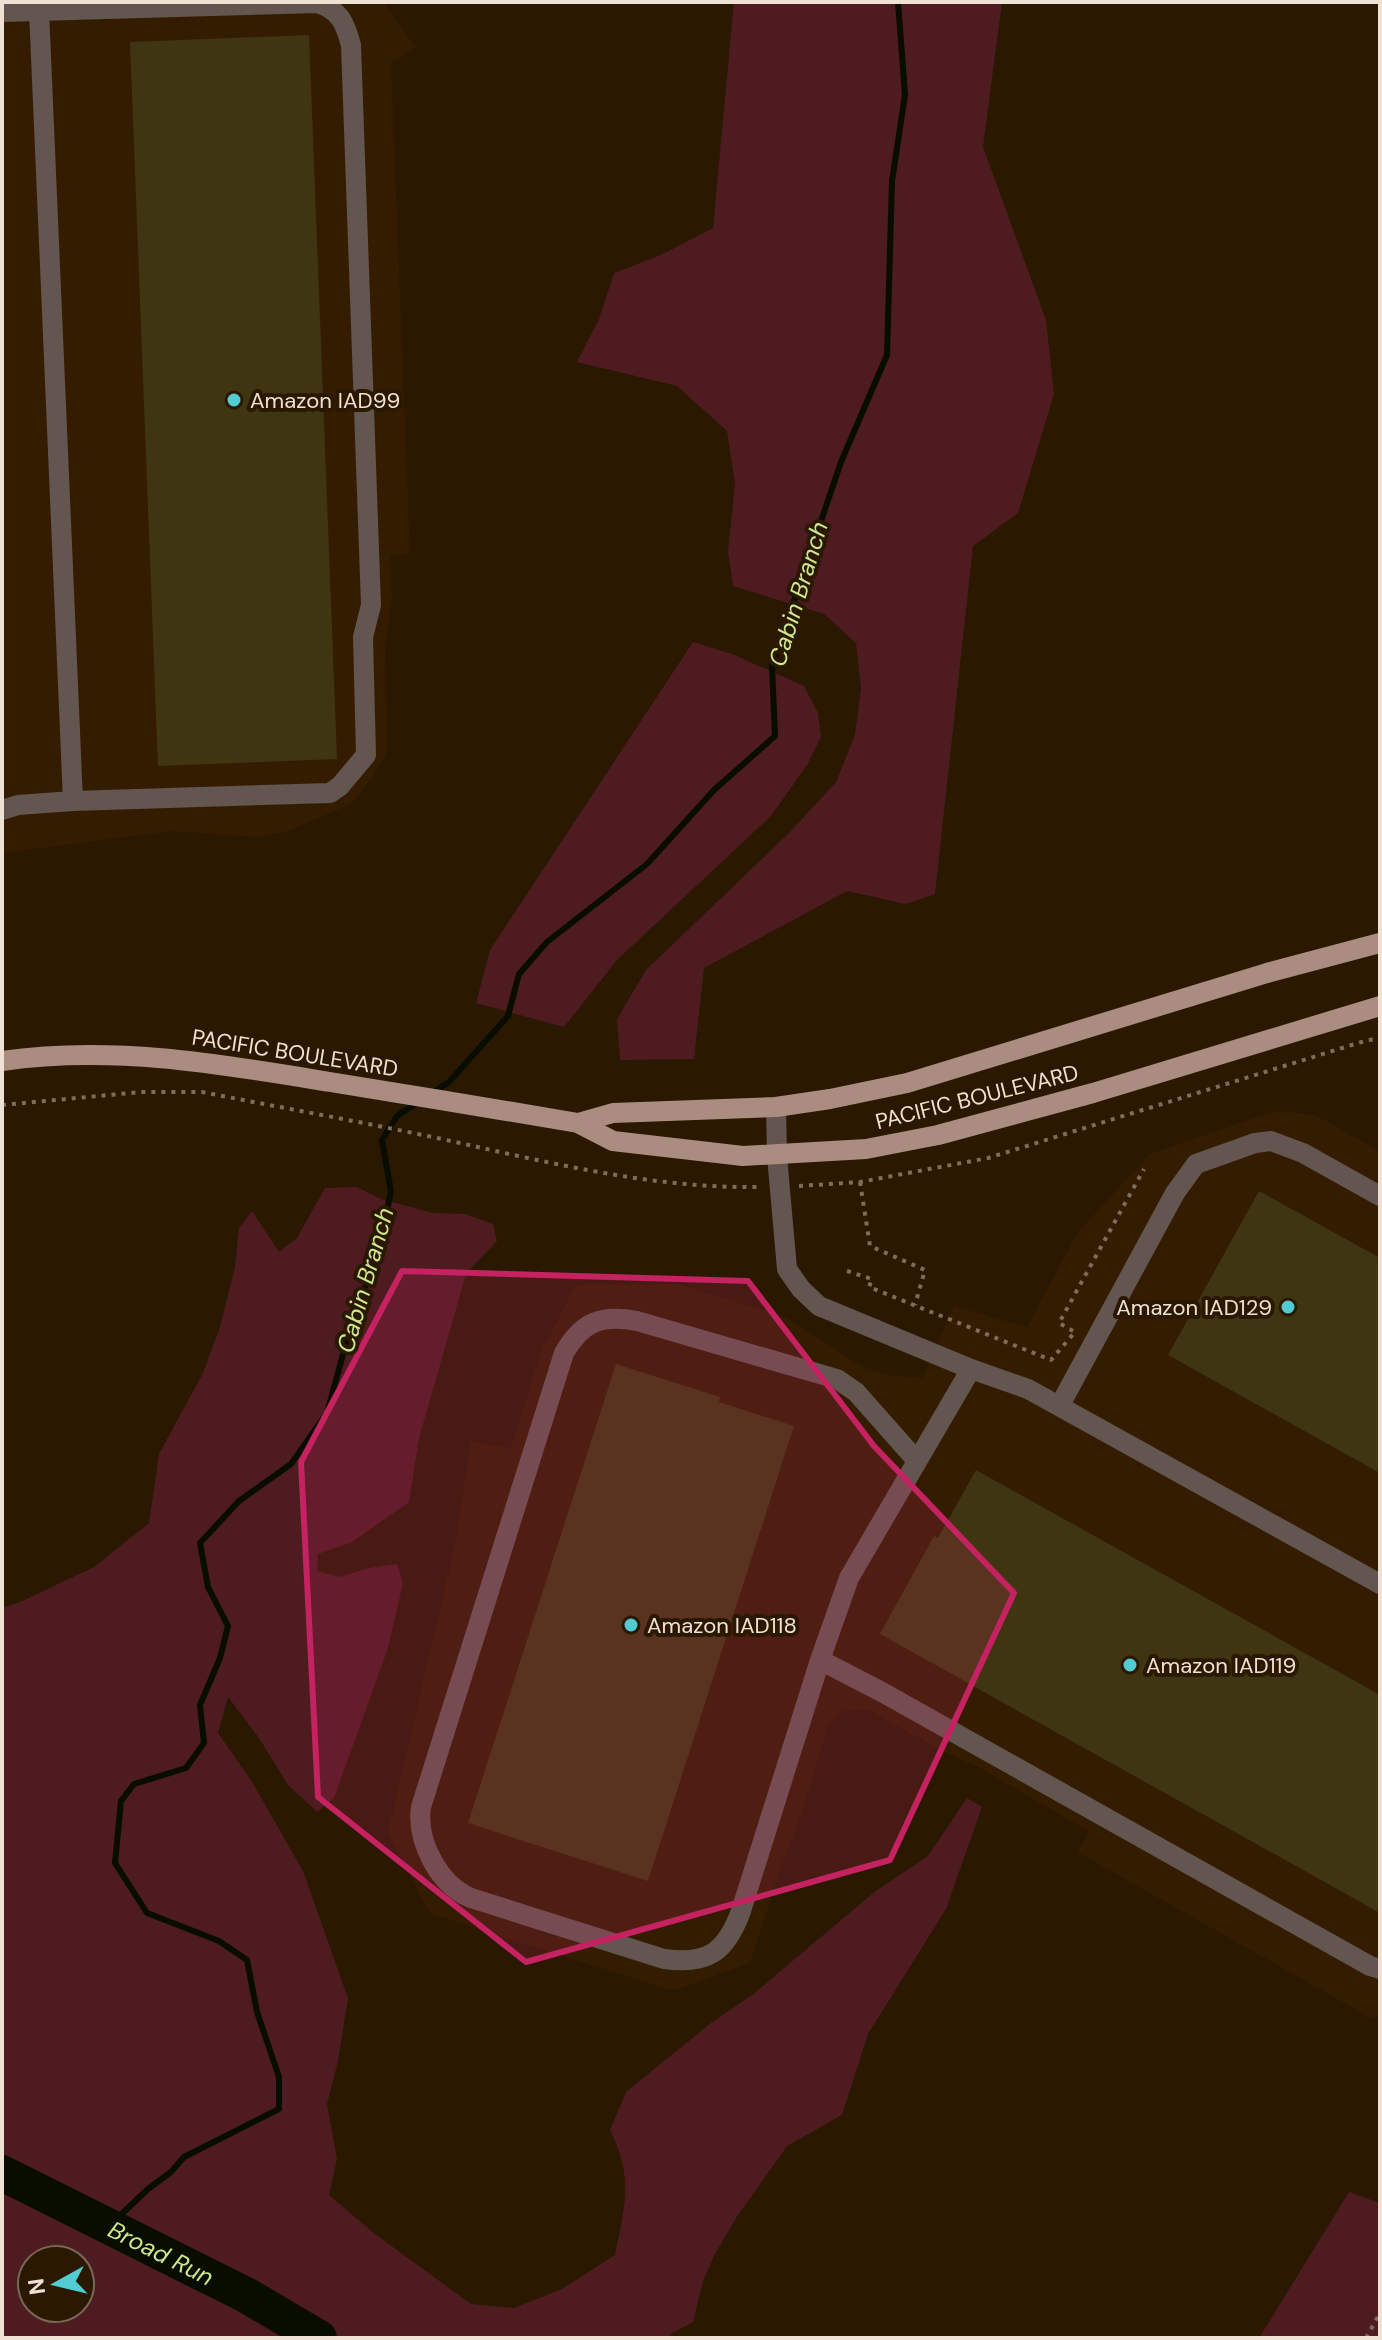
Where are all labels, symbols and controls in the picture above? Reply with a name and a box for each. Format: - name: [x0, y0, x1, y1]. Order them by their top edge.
- place label: Amazon IAD99: [250, 386, 400, 415]
- marker: Amazon IAD99: [225, 391, 243, 409]
- water label: Cabin Branch: [761, 518, 835, 670]
- street label: PACIFIC BOULEVARD: [190, 1022, 400, 1084]
- street label: PACIFIC BOULEVARD: [873, 1058, 1081, 1136]
- water label: Cabin Branch: [329, 1204, 401, 1356]
- place label: Amazon IAD129: [1116, 1293, 1272, 1322]
- marker: Amazon IAD129: [1279, 1298, 1297, 1316]
- place label: Amazon IAD118: [647, 1611, 797, 1640]
- marker: Amazon IAD118: [622, 1616, 640, 1634]
- place label: Amazon IAD119: [1146, 1651, 1296, 1680]
- marker: Amazon IAD119: [1121, 1656, 1139, 1674]
- water label: Broad Run: [103, 2213, 219, 2292]
- north arrow: [16, 2244, 96, 2324]
- text: N: [21, 2277, 52, 2297]

